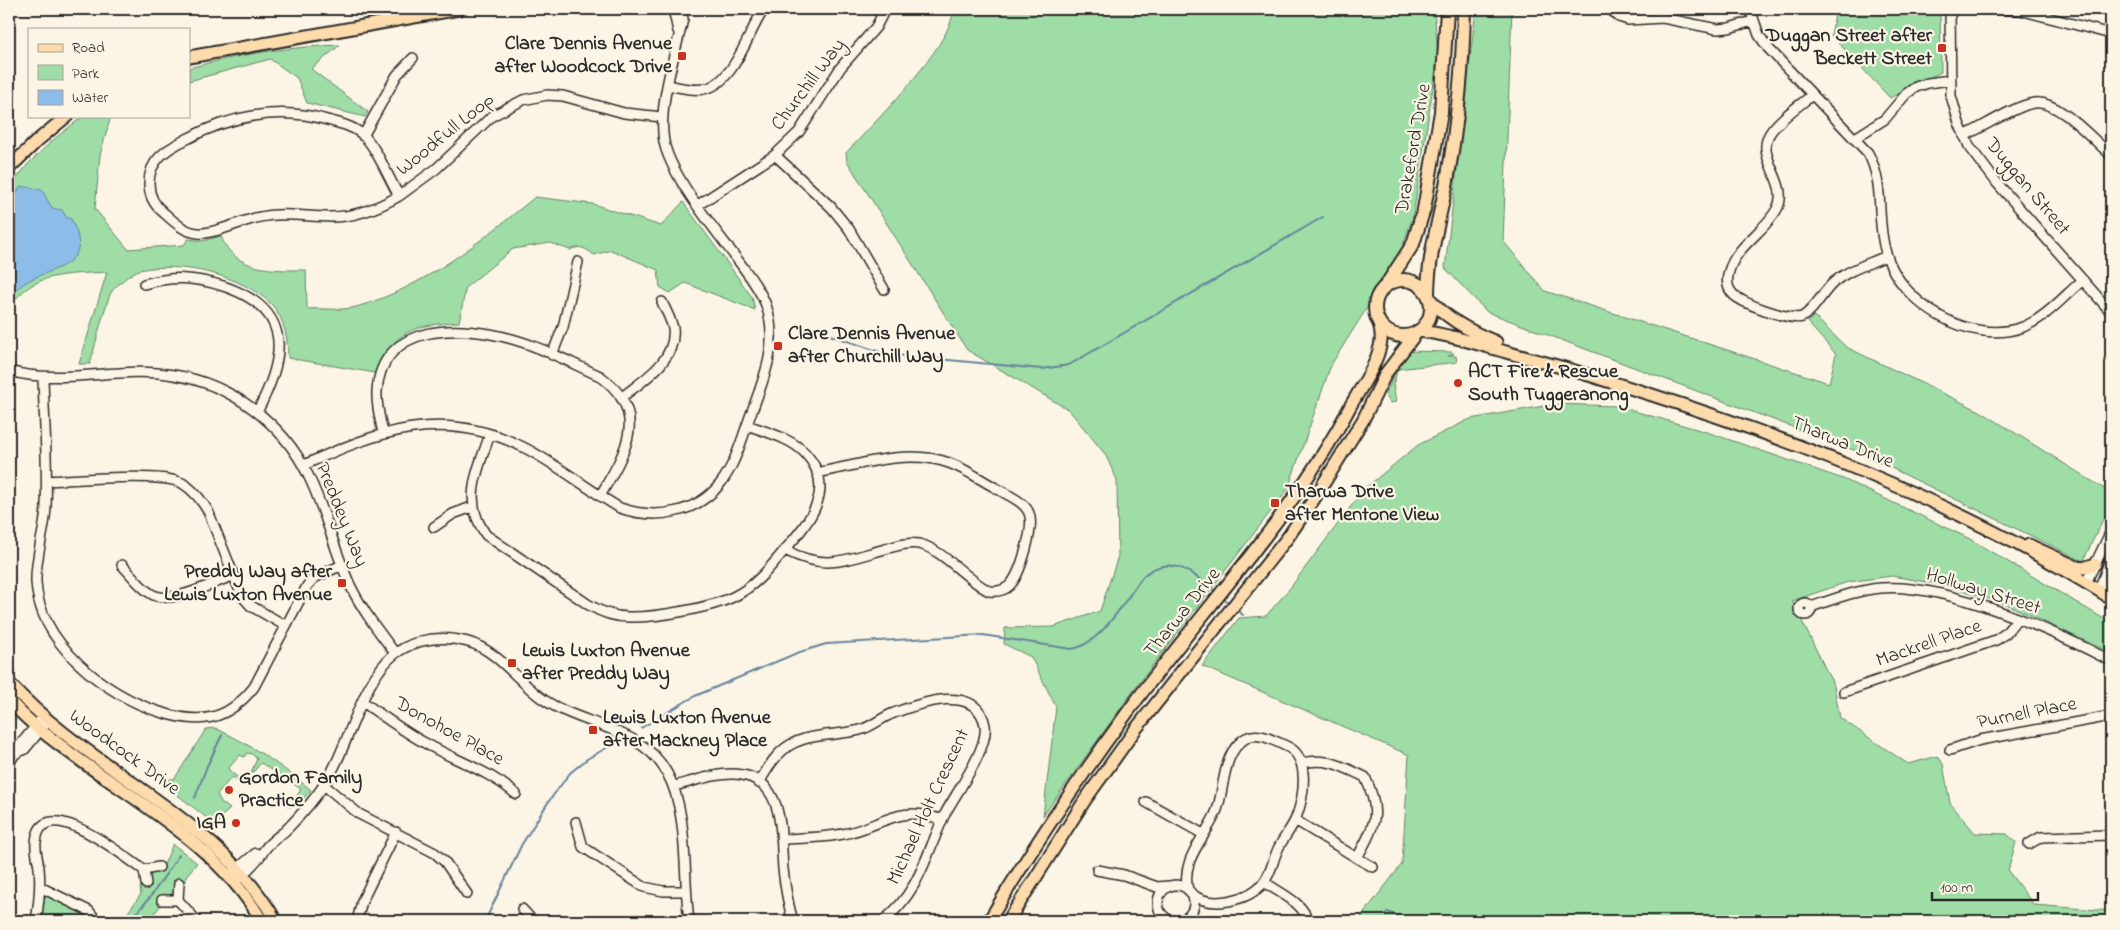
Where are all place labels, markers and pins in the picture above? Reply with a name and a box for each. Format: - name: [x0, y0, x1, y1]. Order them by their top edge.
- place label: Duggan Street after Beckett Street: [1765, 22, 1933, 74]
- place label: Clare Dennis Avenue after Woodcock Drive: [495, 30, 673, 82]
- marker: Duggan Street after Beckett Street: [1936, 42, 1948, 54]
- marker: Clare Dennis Avenue after Woodcock Drive: [676, 50, 688, 62]
- place label: Clare Dennis Avenue after Churchill Way: [788, 320, 956, 373]
- marker: Clare Dennis Avenue after Churchill Way: [772, 340, 784, 352]
- place label: ACT Fire & Rescue South Tuggeranong: [1468, 358, 1629, 411]
- marker: ACT Fire & Rescue South Tuggeranong: [1452, 377, 1464, 389]
- place label: Tharwa Drive after Mentone View: [1285, 478, 1439, 530]
- marker: Tharwa Drive after Mentone View: [1269, 497, 1281, 509]
- place label: Preddy Way after Lewis Luxton Avenue: [164, 558, 333, 610]
- marker: Preddy Way after Lewis Luxton Avenue: [336, 577, 348, 589]
- place label: Lewis Luxton Avenue after Preddy Way: [522, 637, 691, 690]
- marker: Lewis Luxton Avenue after Preddy Way: [506, 657, 518, 669]
- place label: Lewis Luxton Avenue after Mackney Place: [603, 704, 772, 757]
- marker: Lewis Luxton Avenue after Mackney Place: [587, 724, 599, 736]
- place label: Gordon Family Practice: [239, 764, 362, 816]
- marker: Gordon Family Practice: [223, 784, 235, 796]
- place label: IGA: [196, 809, 226, 838]
- marker: IGA: [230, 817, 242, 829]

